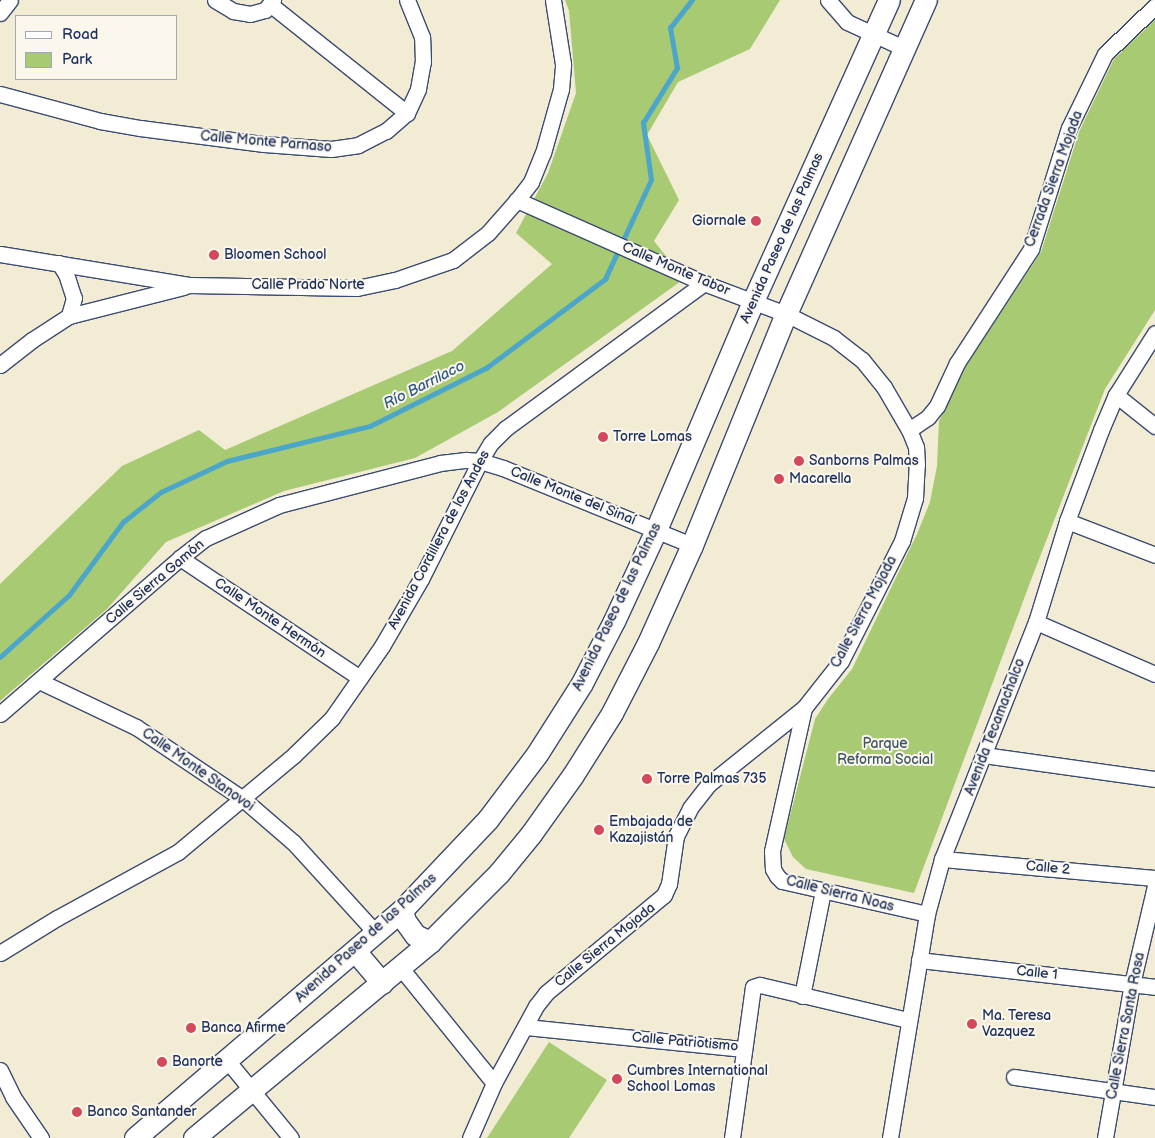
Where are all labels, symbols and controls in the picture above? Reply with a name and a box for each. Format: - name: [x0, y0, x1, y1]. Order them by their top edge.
- legend: [15, 15, 178, 80]
- text: Road: [62, 25, 98, 44]
- text: Park: [62, 50, 92, 69]
- street label: Cerrada Sierra Mojada: [1021, 108, 1087, 250]
- street label: Calle Monte Parnaso: [200, 128, 332, 156]
- street label: Avenida Paseo de las Palmas: [737, 150, 827, 326]
- place label: Giornale: [692, 213, 746, 229]
- marker: Giornale: [750, 215, 762, 227]
- street label: Calle Monte Tabor: [619, 239, 733, 299]
- place label: Bloomen School: [224, 247, 327, 263]
- marker: Bloomen School: [208, 249, 220, 261]
- street label: Calle Prado Norte: [251, 277, 365, 293]
- water label: Río Barrilaco: [380, 357, 468, 413]
- place label: Torre Lomas: [613, 429, 692, 445]
- marker: Torre Lomas: [597, 431, 609, 443]
- street label: Avenida Cordillera de los Andes: [385, 448, 493, 632]
- place label: Sanborns Palmas: [809, 453, 919, 469]
- marker: Sanborns Palmas: [793, 455, 805, 467]
- street label: Calle Monte del Sinaí: [508, 463, 638, 529]
- place label: Macarella: [789, 471, 852, 487]
- marker: Macarella: [773, 473, 785, 485]
- street label: Avenida Paseo de las Palmas: [569, 520, 665, 694]
- street label: Calle Sierra Gamón: [102, 536, 208, 628]
- street label: Calle Sierra Mojada: [827, 553, 901, 671]
- street label: Calle Monte Hermón: [211, 574, 329, 662]
- street label: Avenida Tecamachalco: [961, 656, 1029, 798]
- street label: Calle Monte Stanovoi: [138, 725, 258, 815]
- park label: Parque Reforma Social: [837, 736, 933, 769]
- place label: Torre Palmas 735: [657, 771, 767, 787]
- marker: Torre Palmas 735: [641, 773, 653, 785]
- place label: Embajada de Kazajistán: [609, 814, 693, 846]
- marker: Embajada de Kazajistán: [593, 824, 605, 836]
- street label: Calle 2: [1025, 858, 1071, 878]
- street label: Avenida Paseo de las Palmas: [292, 870, 440, 1006]
- street label: Calle Sierra Noas: [784, 872, 896, 916]
- street label: Calle Sierra Mojada: [551, 899, 659, 991]
- street label: Calle Sierra Santa Rosa: [1103, 951, 1149, 1101]
- street label: Calle 1: [1015, 962, 1059, 984]
- place label: Ma. Teresa Vazquez: [982, 1008, 1052, 1040]
- marker: Ma. Teresa Vazquez: [966, 1018, 978, 1030]
- place label: Banca Afirme: [201, 1020, 286, 1036]
- marker: Banca Afirme: [185, 1022, 197, 1034]
- street label: Calle Patriotismo: [631, 1029, 739, 1055]
- place label: Banorte: [172, 1054, 223, 1070]
- marker: Banorte: [156, 1056, 168, 1068]
- place label: Cumbres International School Lomas: [627, 1063, 768, 1096]
- marker: Cumbres International School Lomas: [611, 1073, 623, 1085]
- place label: Banco Santander: [87, 1104, 197, 1120]
- marker: Banco Santander: [71, 1106, 83, 1118]

